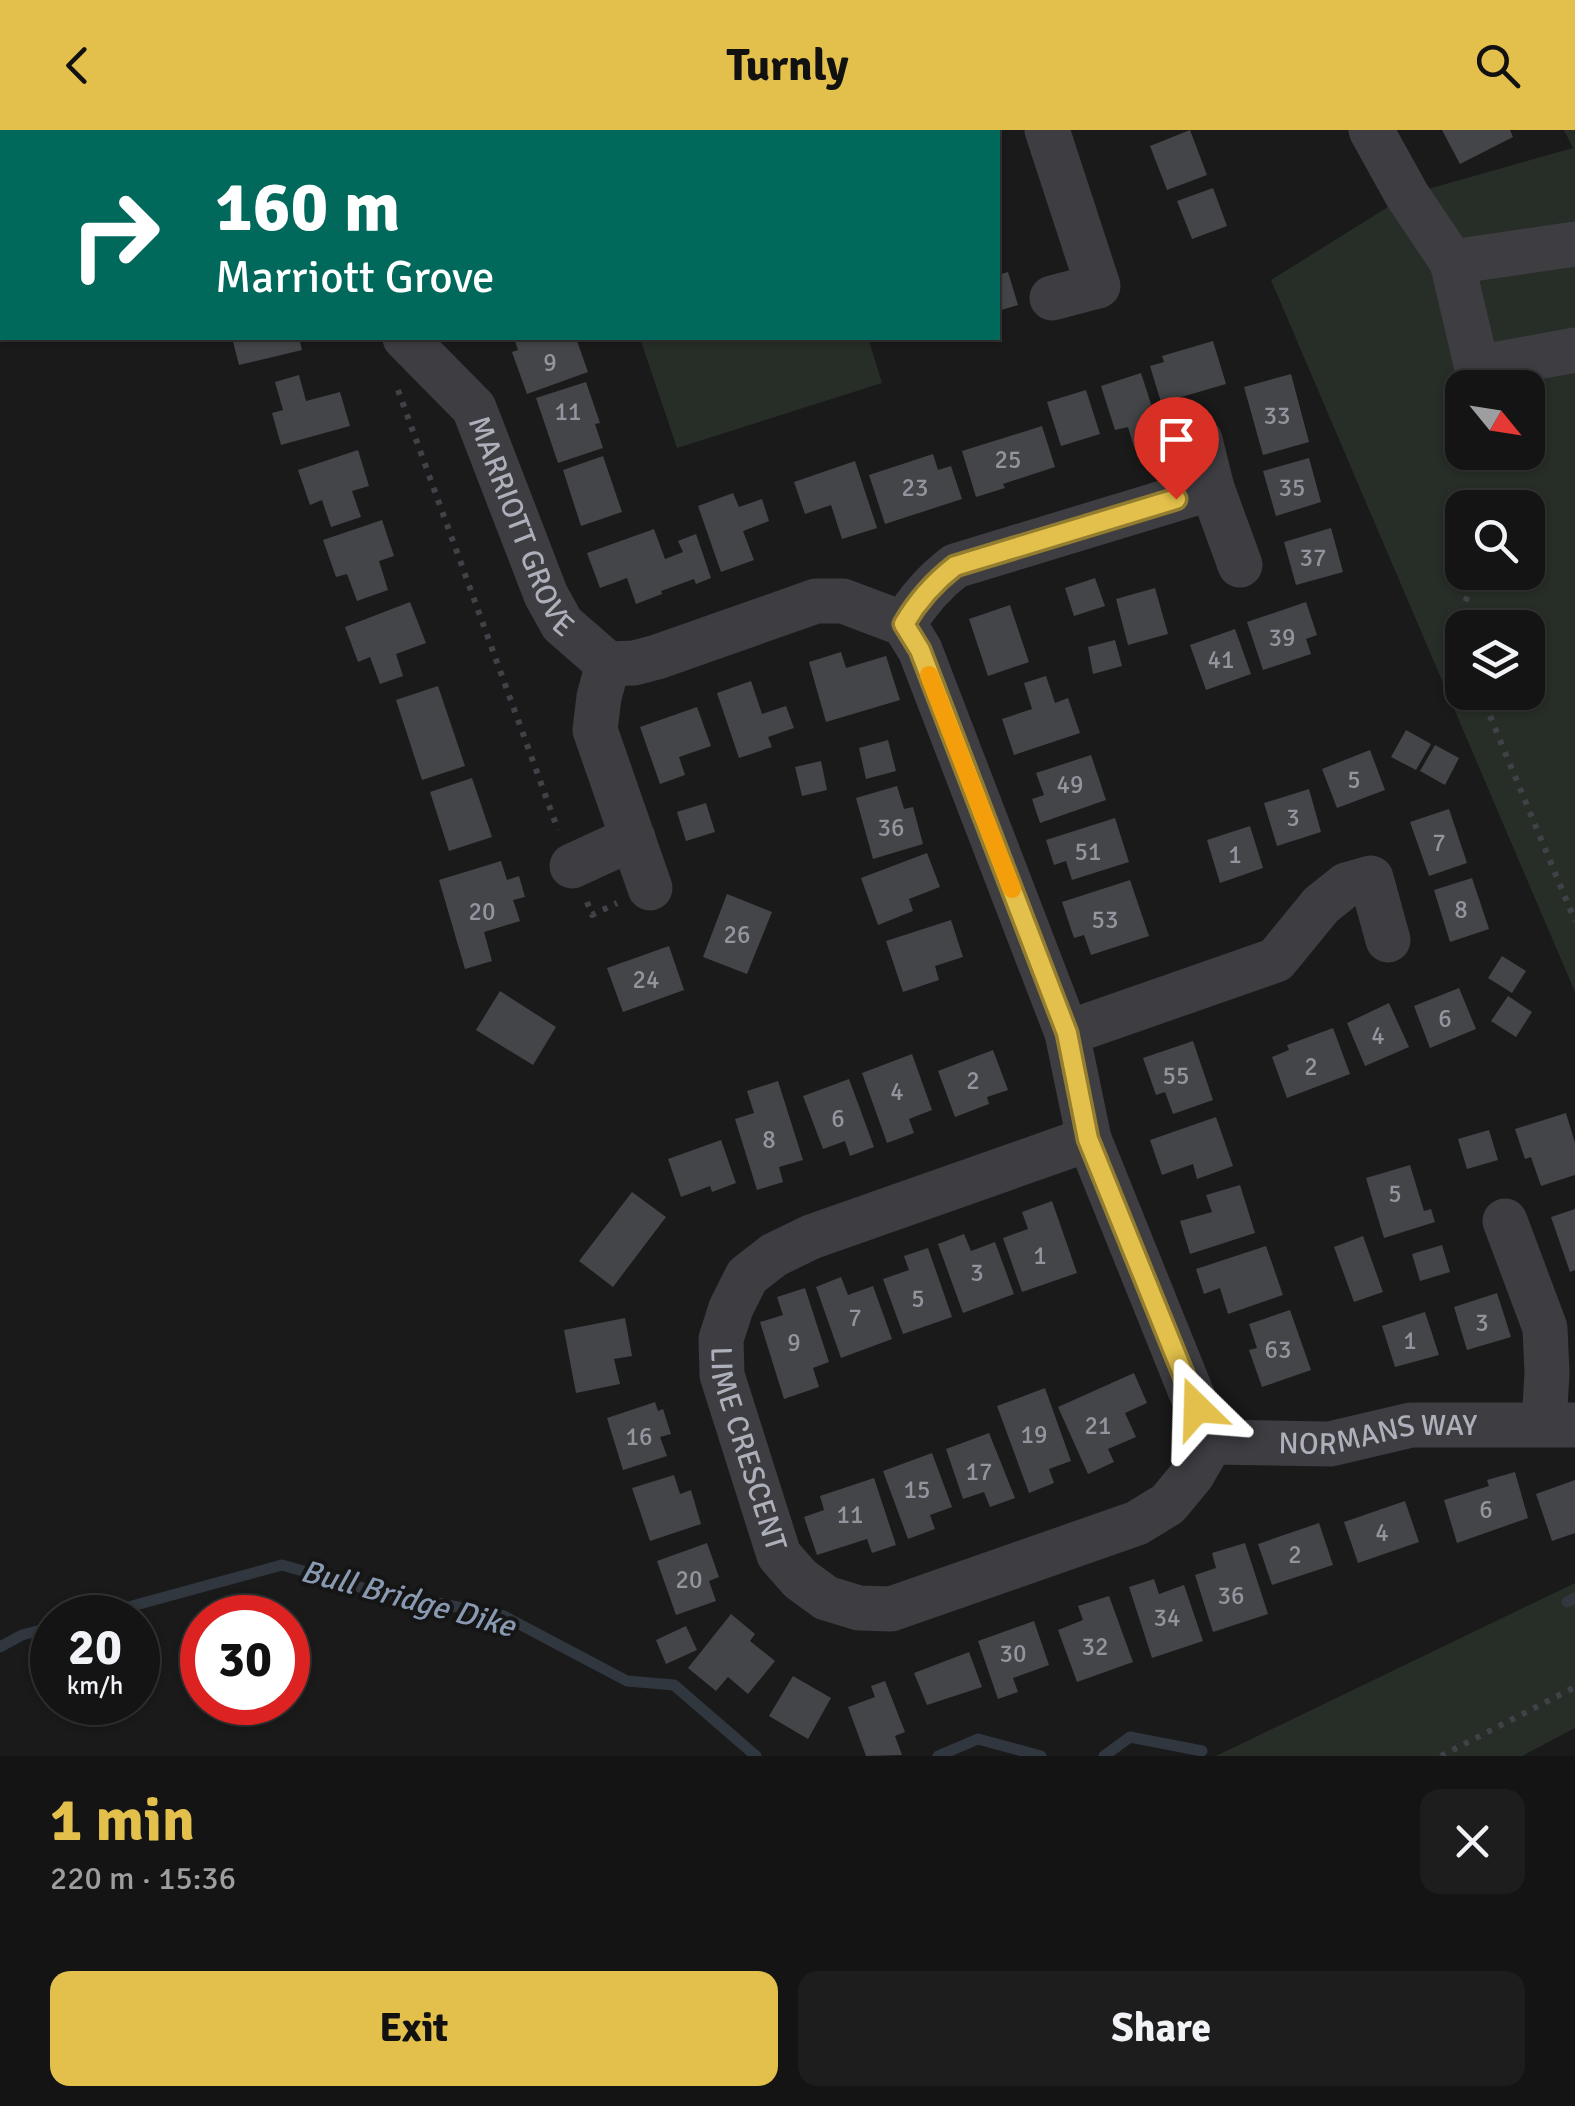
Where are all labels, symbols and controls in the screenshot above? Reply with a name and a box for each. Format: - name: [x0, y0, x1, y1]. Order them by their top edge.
- icon: back: [50, 38, 105, 93]
- text: Turnly: [726, 38, 849, 93]
- icon: search: [1470, 38, 1525, 93]
- text: 160 m: [215, 164, 400, 250]
- icon: right: [50, 170, 180, 300]
- text: Marriott Grove: [215, 250, 495, 305]
- house number: 9: [543, 347, 557, 378]
- north arrow: [1445, 370, 1545, 470]
- map controls: [1445, 370, 1545, 710]
- house number: 11: [554, 396, 582, 427]
- pin: [1134, 397, 1219, 500]
- house number: 33: [1263, 400, 1291, 431]
- street label: MARRIOTT GROVE: [460, 411, 581, 645]
- icon: arrive: [1149, 412, 1204, 467]
- house number: 25: [994, 444, 1022, 475]
- house number: 23: [901, 472, 929, 503]
- house number: 35: [1278, 472, 1306, 503]
- button: search: [1445, 490, 1545, 590]
- house number: 37: [1299, 542, 1327, 573]
- button: layers: [1445, 610, 1545, 710]
- house number: 39: [1268, 622, 1296, 653]
- house number: 41: [1207, 644, 1235, 675]
- house number: 5: [1347, 764, 1361, 795]
- house number: 49: [1056, 769, 1084, 800]
- house number: 3: [1286, 802, 1300, 833]
- house number: 36: [877, 812, 905, 843]
- house number: 7: [1432, 827, 1446, 858]
- house number: 51: [1074, 836, 1102, 867]
- house number: 1: [1228, 839, 1242, 870]
- house number: 8: [1454, 894, 1468, 925]
- house number: 20: [468, 896, 496, 927]
- house number: 53: [1091, 904, 1119, 935]
- house number: 26: [723, 919, 751, 950]
- house number: 24: [632, 964, 660, 995]
- house number: 6: [1438, 1003, 1452, 1034]
- house number: 4: [1371, 1020, 1385, 1051]
- house number: 2: [1304, 1051, 1318, 1082]
- house number: 55: [1162, 1060, 1190, 1091]
- house number: 2: [966, 1065, 980, 1096]
- house number: 4: [890, 1076, 904, 1107]
- house number: 6: [831, 1103, 845, 1134]
- house number: 8: [762, 1124, 776, 1155]
- house number: 5: [1388, 1178, 1402, 1209]
- house number: 1: [1033, 1240, 1047, 1271]
- house number: 3: [970, 1257, 984, 1288]
- house number: 5: [911, 1283, 925, 1314]
- house number: 7: [848, 1302, 862, 1333]
- house number: 3: [1475, 1307, 1489, 1338]
- house number: 1: [1403, 1325, 1417, 1356]
- house number: 9: [787, 1327, 801, 1358]
- house number: 63: [1264, 1334, 1292, 1365]
- street label: LIME CRESCENT: [702, 1346, 795, 1556]
- position arrow: [1145, 1356, 1249, 1460]
- street label: NORMANS WAY: [1278, 1407, 1477, 1463]
- house number: 21: [1084, 1410, 1112, 1441]
- house number: 19: [1020, 1419, 1048, 1450]
- house number: 16: [625, 1421, 653, 1452]
- house number: 17: [965, 1456, 993, 1487]
- house number: 15: [903, 1474, 931, 1505]
- house number: 6: [1479, 1494, 1493, 1525]
- house number: 11: [836, 1499, 864, 1530]
- house number: 4: [1375, 1517, 1389, 1548]
- house number: 2: [1288, 1539, 1302, 1570]
- water label: Bull Bridge Dike: [297, 1551, 521, 1646]
- house number: 20: [675, 1564, 703, 1595]
- house number: 36: [1217, 1580, 1245, 1611]
- speed limit sign: 30: [180, 1595, 310, 1725]
- house number: 34: [1153, 1602, 1181, 1633]
- text: 20: [68, 1617, 122, 1679]
- house number: 32: [1081, 1631, 1109, 1662]
- house number: 30: [999, 1638, 1027, 1669]
- text: km/h: [67, 1670, 123, 1701]
- text: 1 min: [50, 1784, 195, 1858]
- button: close: [1420, 1789, 1525, 1894]
- text: 220 m · 15:36: [50, 1859, 236, 1898]
- button: Exit: [50, 1971, 778, 2086]
- button: Share: [798, 1971, 1525, 2086]

